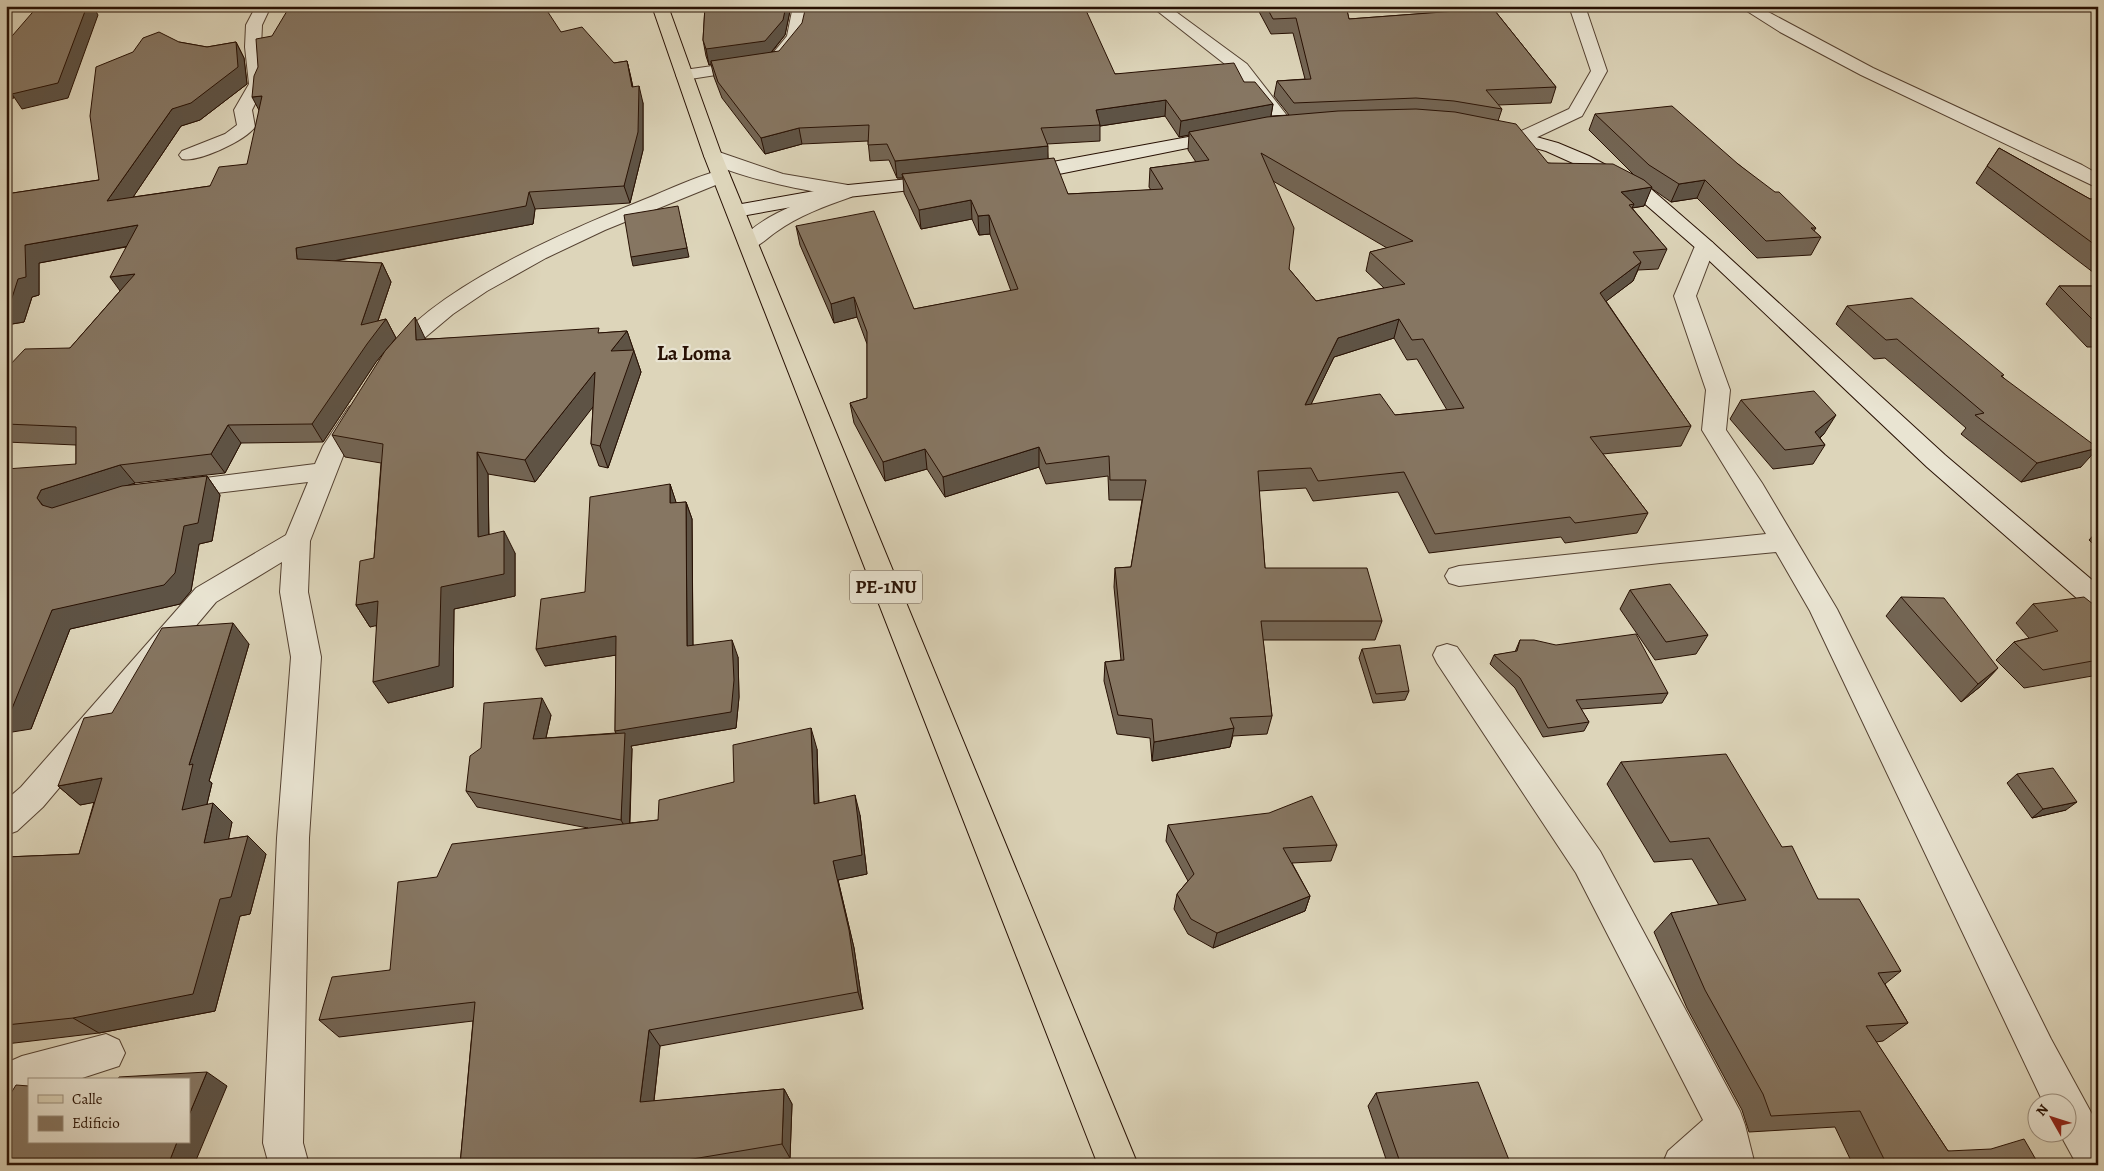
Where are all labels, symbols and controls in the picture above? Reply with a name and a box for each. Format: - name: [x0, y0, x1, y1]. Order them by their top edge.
- district label: La Loma: [657, 339, 732, 367]
- road number: PE-1NU: [850, 570, 922, 604]
- legend: [28, 1078, 190, 1144]
- text: Calle: [72, 1089, 103, 1109]
- north arrow: [2026, 1094, 2076, 1144]
- text: N: [2032, 1100, 2053, 1120]
- text: Edificio: [72, 1113, 120, 1133]

